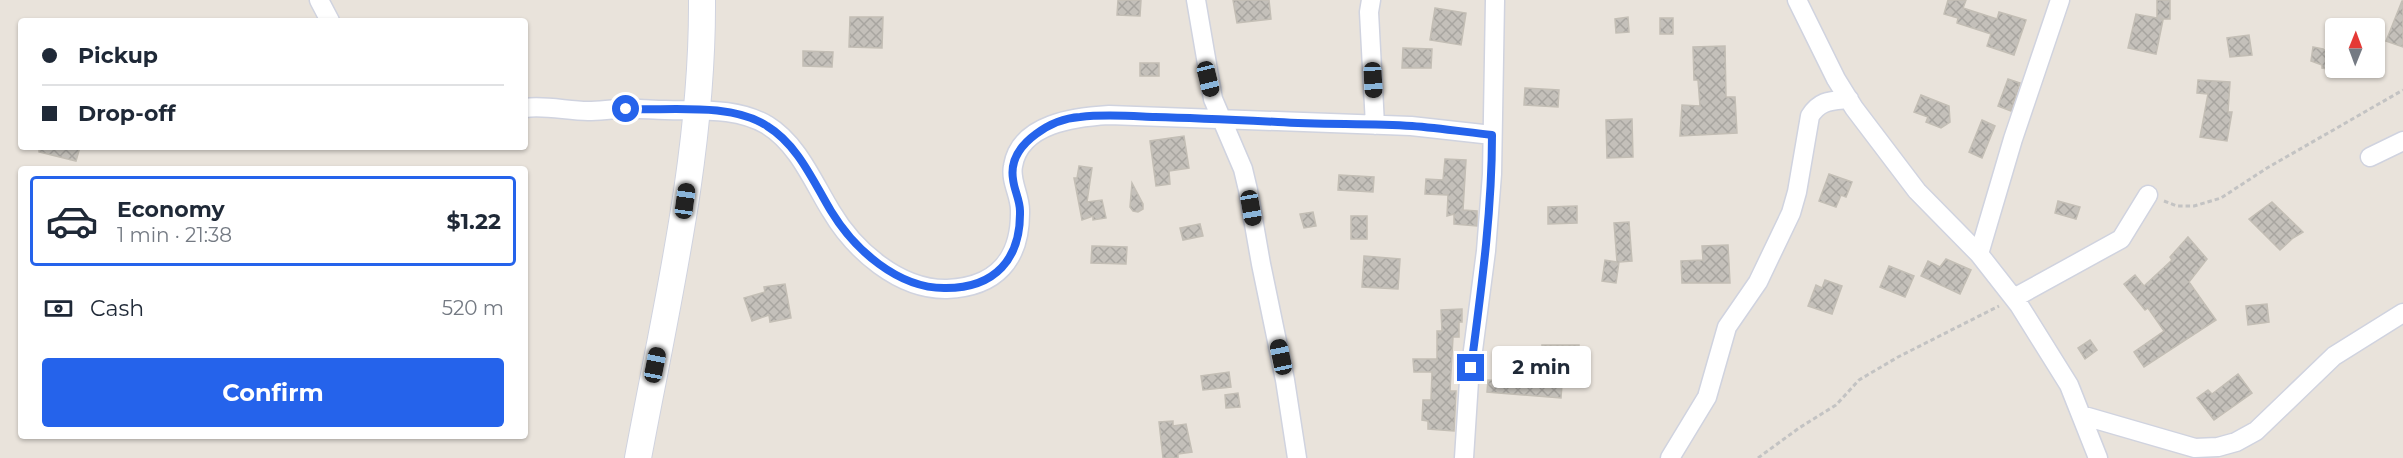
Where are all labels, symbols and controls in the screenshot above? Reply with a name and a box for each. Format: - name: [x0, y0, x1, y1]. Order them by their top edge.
- north arrow: [2325, 18, 2385, 78]
- map controls: [2325, 18, 2385, 78]
- text: Pickup: [78, 42, 158, 69]
- car: [1195, 59, 1221, 99]
- car: [1363, 62, 1383, 98]
- route start: [612, 95, 639, 122]
- text: Drop-off: [78, 100, 176, 127]
- car: [674, 182, 696, 220]
- car: [1239, 189, 1263, 227]
- icon: car: [45, 194, 99, 248]
- text: Economy: [117, 196, 225, 223]
- text: $1.22: [447, 208, 501, 235]
- text: 1 min · 21:38: [117, 223, 232, 247]
- icon: cash: [42, 292, 75, 325]
- text: Cash: [90, 295, 144, 322]
- text: 520 m: [442, 296, 504, 320]
- car: [1268, 338, 1294, 376]
- car: [643, 346, 667, 384]
- callout: 2 min: [1492, 347, 1591, 389]
- route end: [1457, 354, 1484, 381]
- text: 2 min: [1512, 355, 1571, 379]
- button: Confirm: [42, 358, 504, 427]

